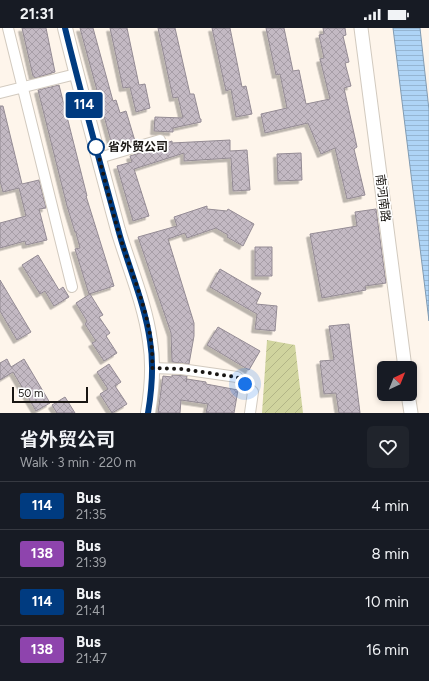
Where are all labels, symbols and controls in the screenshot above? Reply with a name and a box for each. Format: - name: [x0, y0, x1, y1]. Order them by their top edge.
- text: 21:31: [20, 5, 54, 23]
- line badge: 114: [61, 92, 107, 118]
- text: 114: [74, 96, 94, 113]
- marker: 省外贸公司: [87, 138, 105, 156]
- place label: 省外贸公司: [108, 140, 168, 154]
- street label: 南河南路: [373, 173, 393, 223]
- north arrow: [377, 361, 417, 401]
- map controls: [377, 361, 417, 401]
- your location: [235, 374, 255, 394]
- scale bar: [12, 385, 88, 404]
- text: 50 m: [18, 387, 43, 400]
- button: heart: [367, 426, 409, 468]
- text: 省外贸公司: [20, 428, 115, 451]
- text: Walk · 3 min · 220 m: [20, 455, 136, 470]
- text: Bus: [76, 489, 101, 507]
- text: 114: [32, 497, 52, 514]
- text: 4 min: [371, 497, 409, 515]
- text: 21:35: [76, 507, 106, 522]
- text: Bus: [76, 537, 101, 555]
- text: 138: [31, 545, 53, 562]
- text: 8 min: [371, 545, 409, 563]
- text: 21:39: [76, 555, 106, 570]
- text: Bus: [76, 585, 101, 603]
- text: 114: [32, 593, 52, 610]
- text: 10 min: [365, 593, 409, 611]
- text: 21:41: [76, 603, 105, 618]
- text: Bus: [76, 633, 101, 651]
- text: 138: [31, 641, 53, 658]
- text: 16 min: [366, 641, 409, 659]
- text: 21:47: [76, 651, 107, 666]

